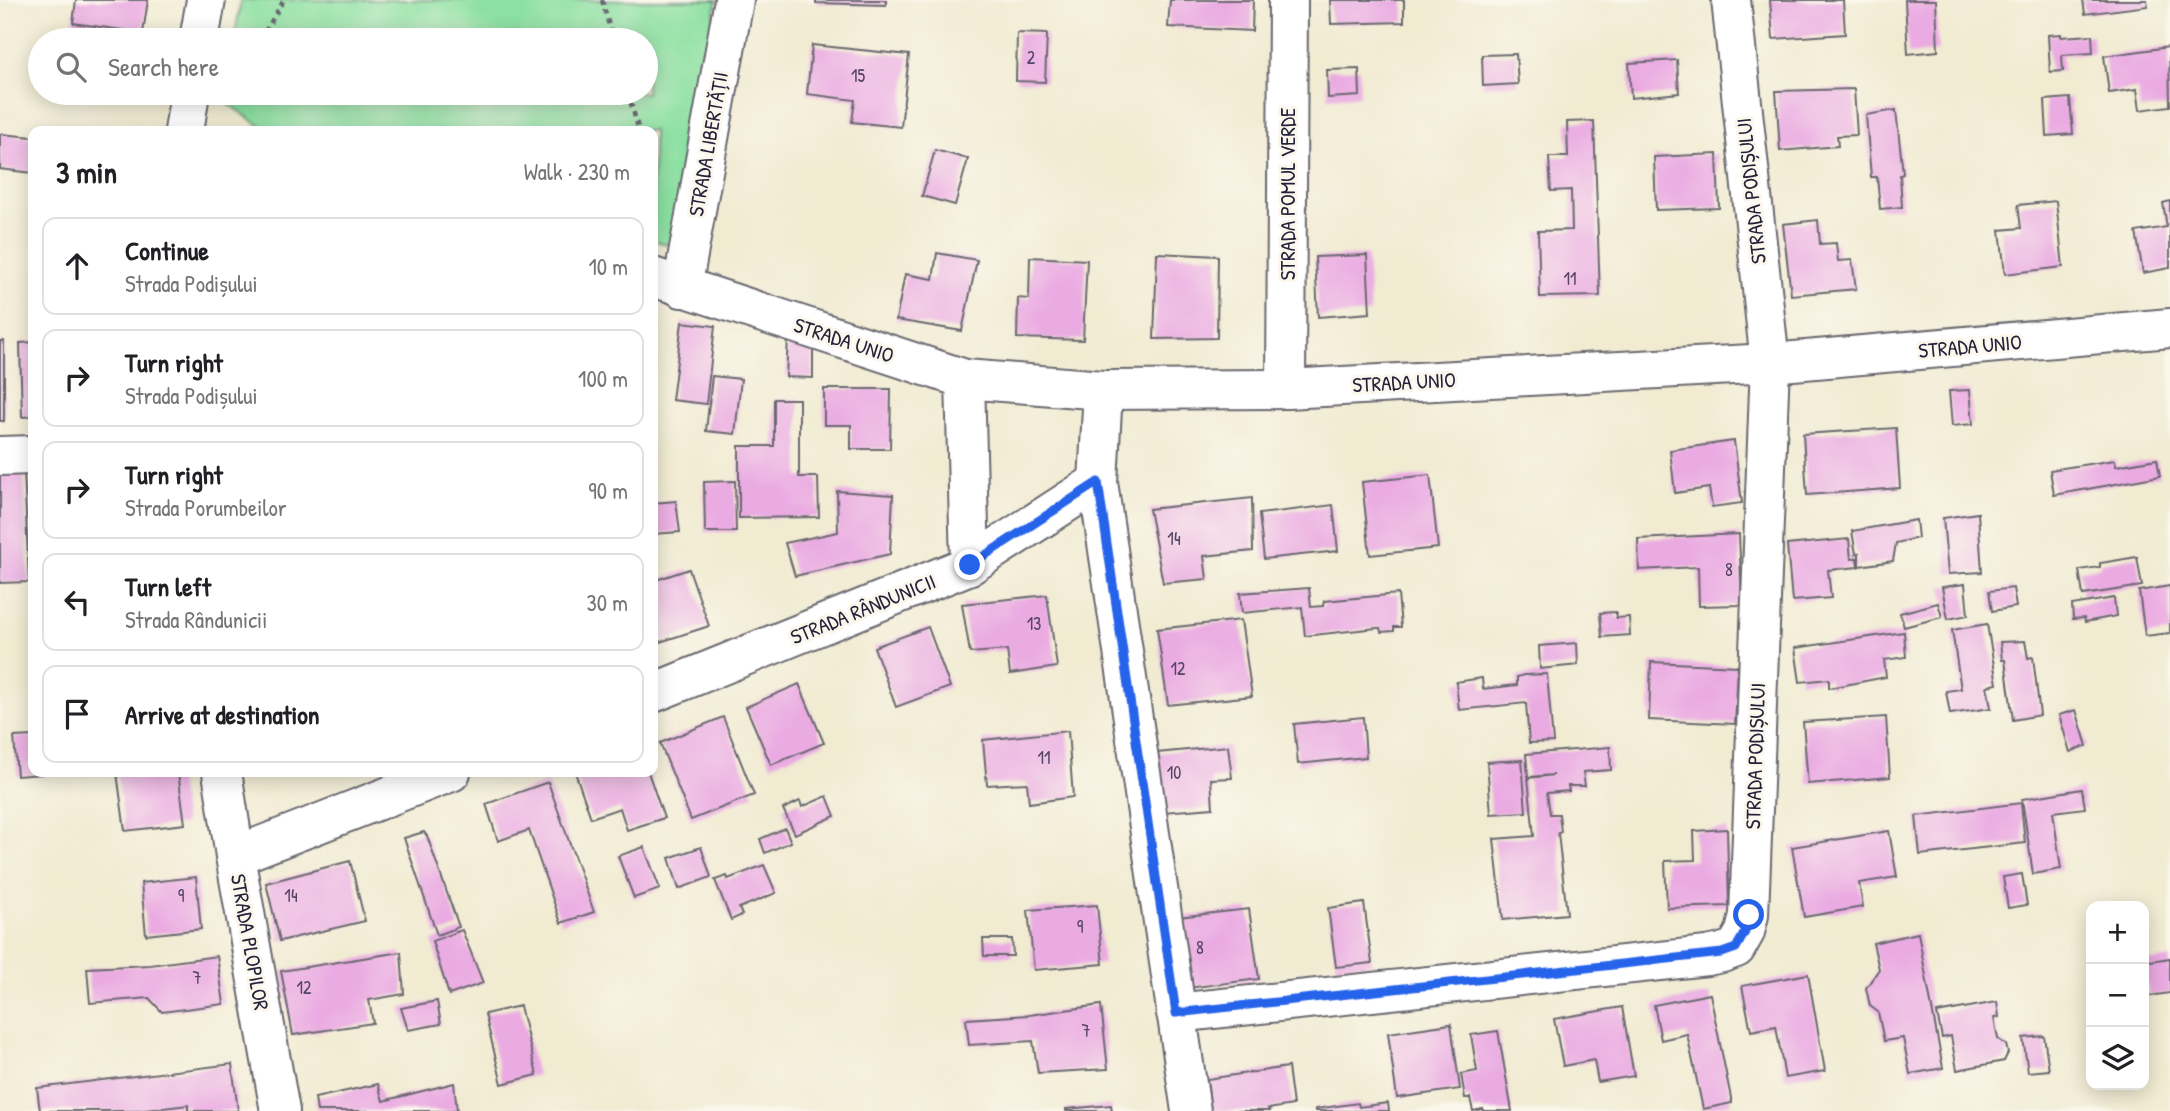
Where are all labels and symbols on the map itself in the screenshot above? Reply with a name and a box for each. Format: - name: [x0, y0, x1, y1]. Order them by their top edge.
- house number: 2: [1027, 45, 1036, 70]
- house number: 15: [851, 63, 865, 88]
- street label: STRADA LIBERTĂȚII: [681, 69, 735, 219]
- street label: STRADA POMUL VERDE: [1273, 108, 1302, 280]
- street label: STRADA PODIȘULUI: [1729, 117, 1773, 265]
- house number: 11: [1563, 266, 1577, 291]
- street label: STRADA UNIO: [790, 310, 898, 370]
- street label: STRADA UNIO: [1917, 327, 2023, 365]
- street label: STRADA UNIO: [1351, 365, 1457, 399]
- house number: 14: [1167, 526, 1181, 551]
- route end: [954, 549, 985, 580]
- house number: 8: [1725, 557, 1733, 582]
- street label: STRADA RÂNDUNICII: [786, 567, 940, 651]
- house number: 13: [1027, 611, 1041, 636]
- house number: 12: [1171, 656, 1186, 681]
- street label: STRADA PODIȘULUI: [1738, 682, 1772, 830]
- house number: 11: [1037, 745, 1051, 770]
- house number: 10: [1167, 760, 1181, 785]
- street label: STRADA PLOPILOR: [224, 872, 276, 1012]
- house number: 9: [178, 883, 185, 908]
- house number: 14: [284, 883, 298, 908]
- route start: [1733, 899, 1764, 930]
- house number: 9: [1077, 914, 1084, 939]
- house number: 8: [1196, 935, 1204, 960]
- house number: 7: [193, 965, 202, 990]
- house number: 12: [297, 975, 312, 1000]
- house number: 7: [1082, 1018, 1091, 1043]

